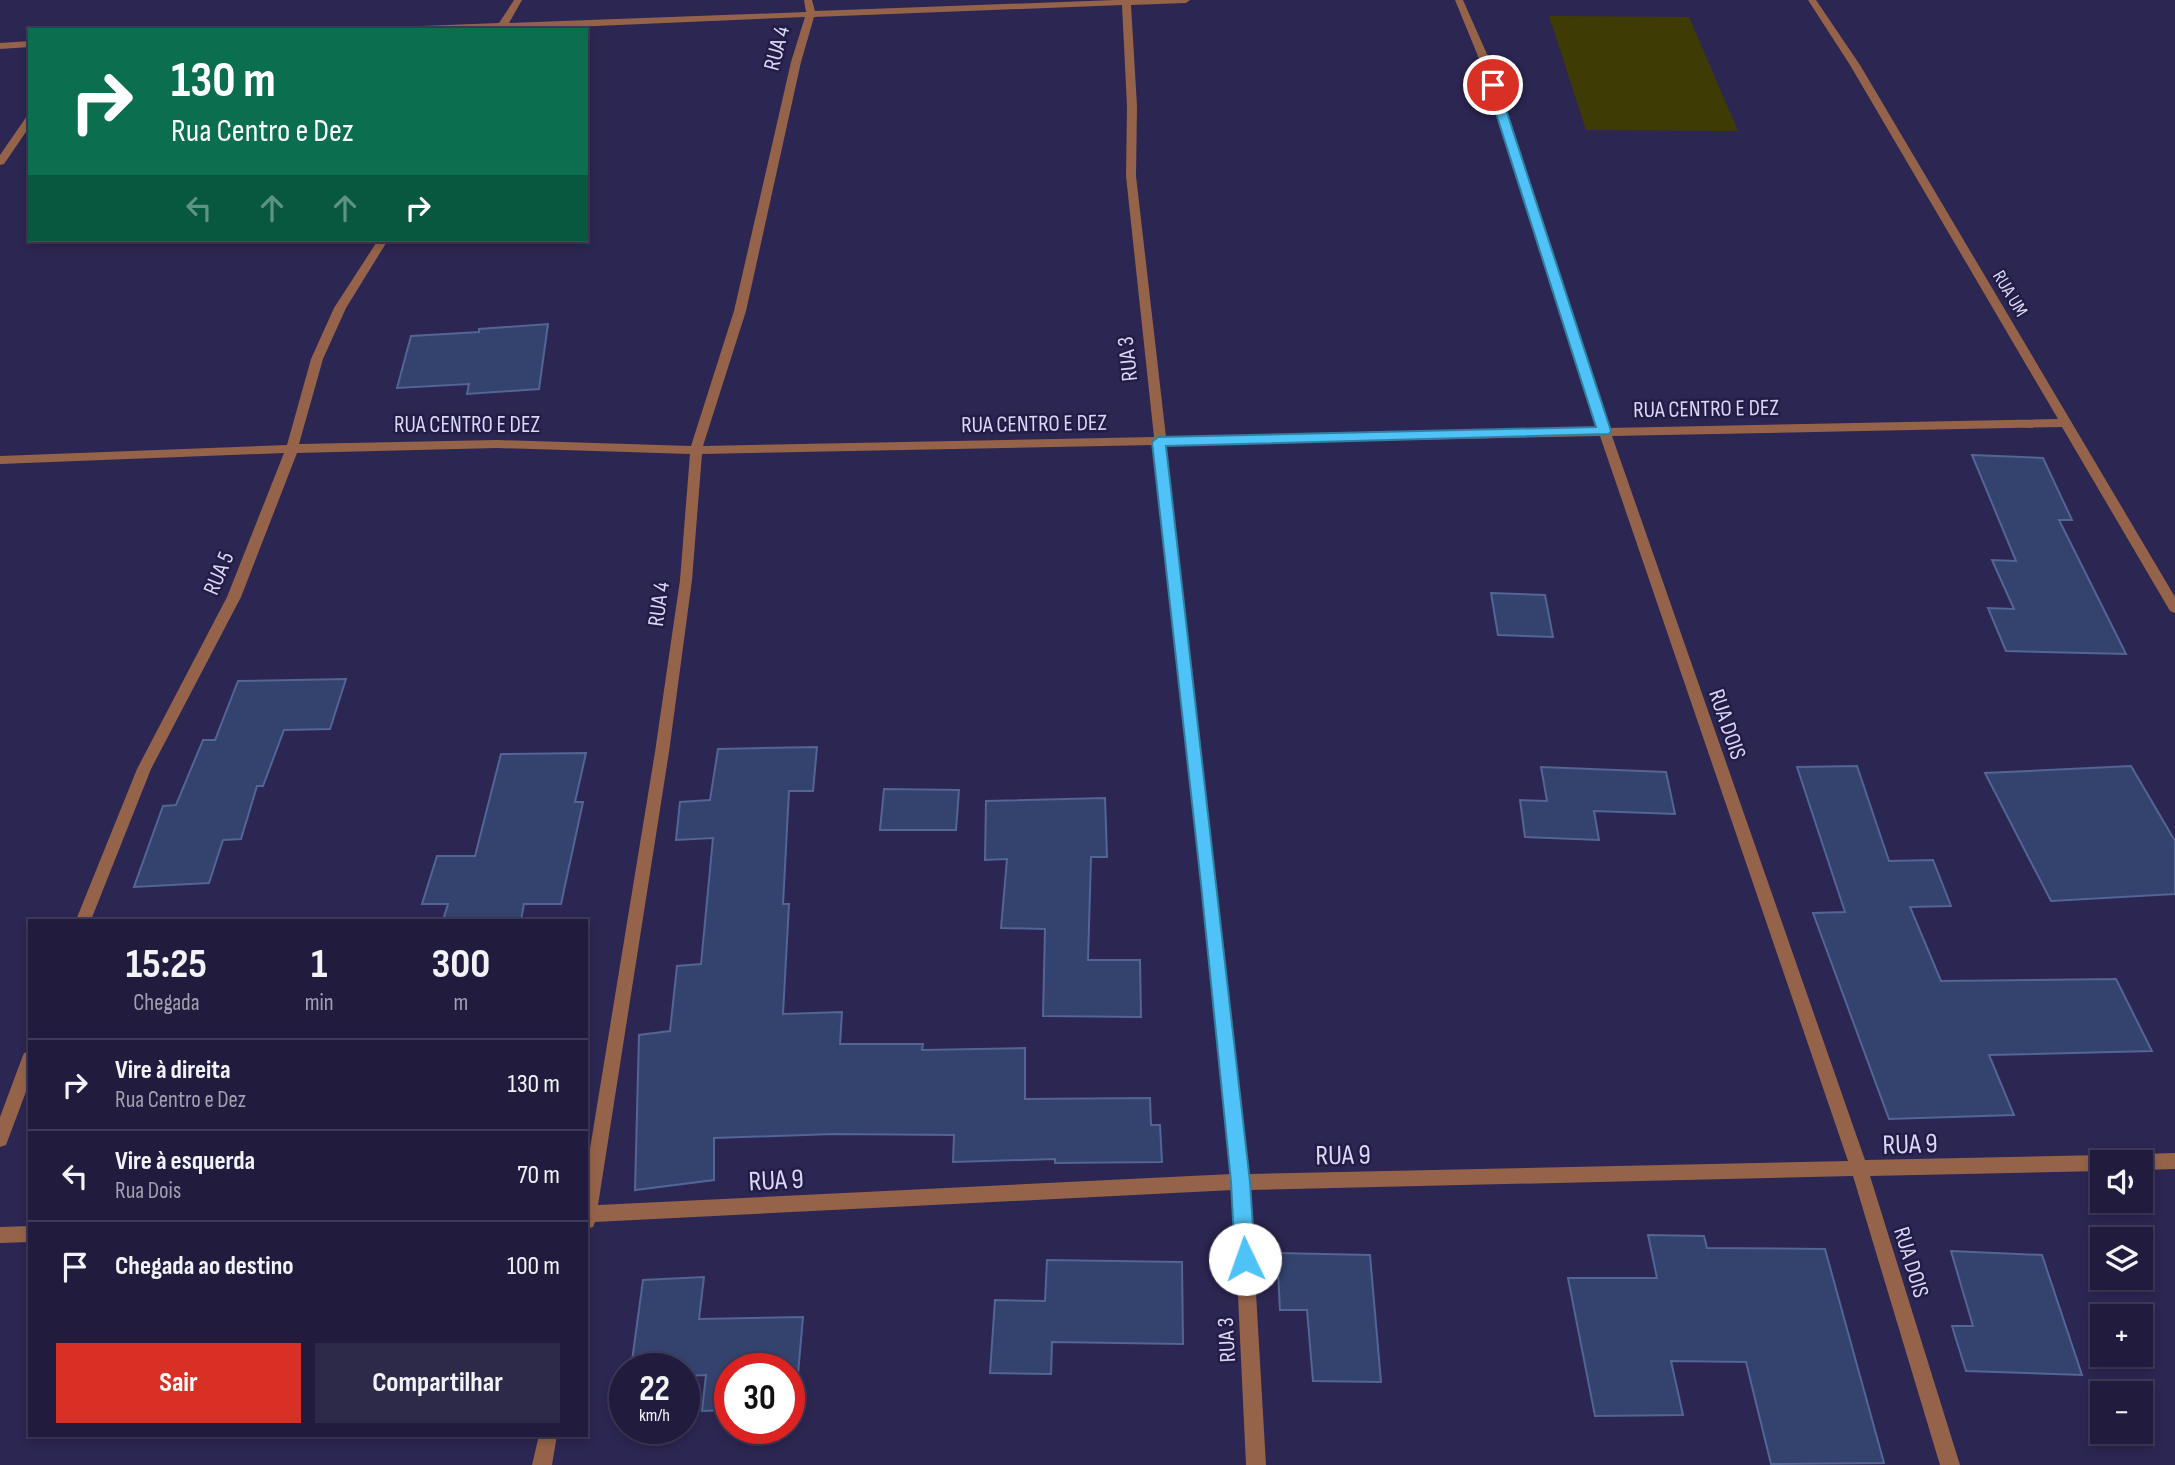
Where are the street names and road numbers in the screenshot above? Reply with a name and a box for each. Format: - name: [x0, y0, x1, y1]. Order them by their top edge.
- street label: RUA 4: [758, 23, 796, 74]
- street label: RUA UM: [1987, 267, 2032, 321]
- street label: RUA 3: [1112, 335, 1144, 383]
- street label: RUA CENTRO E DEZ: [1633, 394, 1780, 424]
- street label: RUA CENTRO E DEZ: [961, 409, 1108, 439]
- street label: RUA CENTRO E DEZ: [394, 411, 540, 439]
- street label: RUA 5: [197, 547, 240, 599]
- street label: RUA 4: [642, 580, 676, 628]
- street label: RUA DOIS: [1702, 686, 1752, 763]
- street label: RUA 9: [1882, 1127, 1938, 1162]
- street label: RUA 9: [1315, 1139, 1371, 1172]
- street label: RUA 9: [748, 1163, 805, 1198]
- street label: RUA DOIS: [1887, 1224, 1935, 1301]
- street label: RUA 3: [1212, 1317, 1242, 1363]

